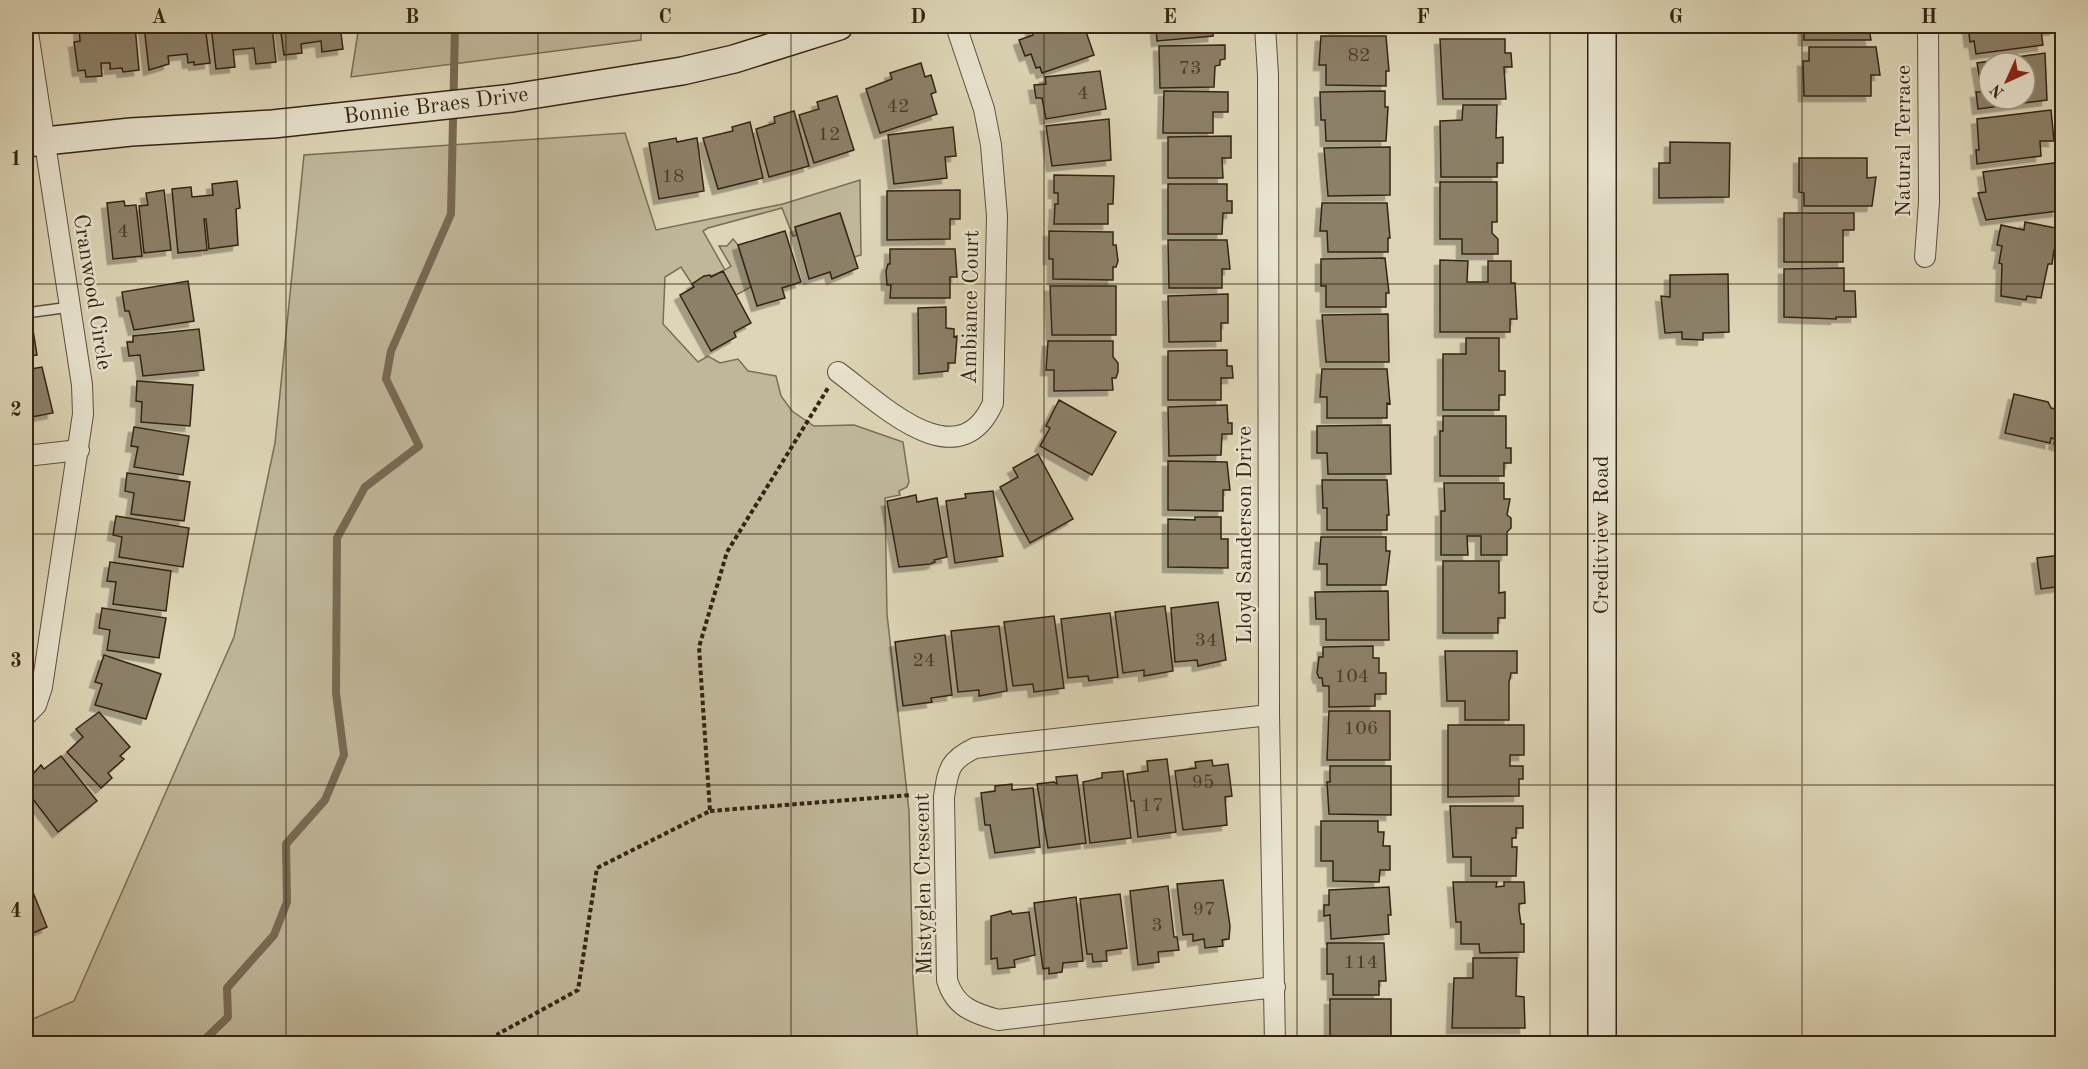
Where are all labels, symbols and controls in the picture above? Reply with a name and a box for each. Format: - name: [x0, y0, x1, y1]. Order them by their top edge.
- text: A: [151, 8, 167, 28]
- text: B: [405, 8, 419, 28]
- text: C: [658, 8, 672, 28]
- text: D: [910, 8, 926, 28]
- text: E: [1163, 8, 1177, 28]
- text: F: [1416, 8, 1430, 28]
- text: G: [1669, 8, 1683, 28]
- text: H: [1921, 8, 1937, 28]
- house number: 82: [1347, 46, 1371, 66]
- north arrow: [1977, 51, 2037, 111]
- house number: 73: [1178, 59, 1202, 79]
- street label: Natural Terrace: [1893, 65, 1915, 217]
- text: N: [1987, 80, 2008, 100]
- street label: Bonnie Braes Drive: [342, 84, 530, 128]
- house number: 4: [1077, 84, 1089, 104]
- house number: 42: [886, 97, 910, 117]
- house number: 12: [817, 125, 841, 145]
- text: 1: [10, 150, 22, 170]
- house number: 18: [661, 167, 685, 187]
- street label: Cranwood Circle: [69, 213, 115, 371]
- house number: 4: [117, 222, 129, 242]
- street label: Ambiance Court: [959, 230, 983, 384]
- text: 2: [10, 401, 22, 421]
- street label: Lloyd Sanderson Drive: [1234, 426, 1256, 644]
- street label: Creditview Road: [1591, 456, 1613, 614]
- house number: 34: [1194, 631, 1218, 651]
- house number: 24: [912, 651, 936, 671]
- text: 3: [10, 652, 22, 672]
- house number: 104: [1335, 667, 1369, 687]
- house number: 106: [1344, 719, 1378, 739]
- house number: 95: [1191, 773, 1215, 793]
- street label: Mistyglen Crescent: [911, 793, 937, 975]
- house number: 17: [1140, 796, 1164, 816]
- house number: 97: [1192, 900, 1216, 920]
- text: 4: [10, 902, 22, 922]
- house number: 3: [1151, 916, 1163, 936]
- house number: 114: [1344, 953, 1378, 973]

